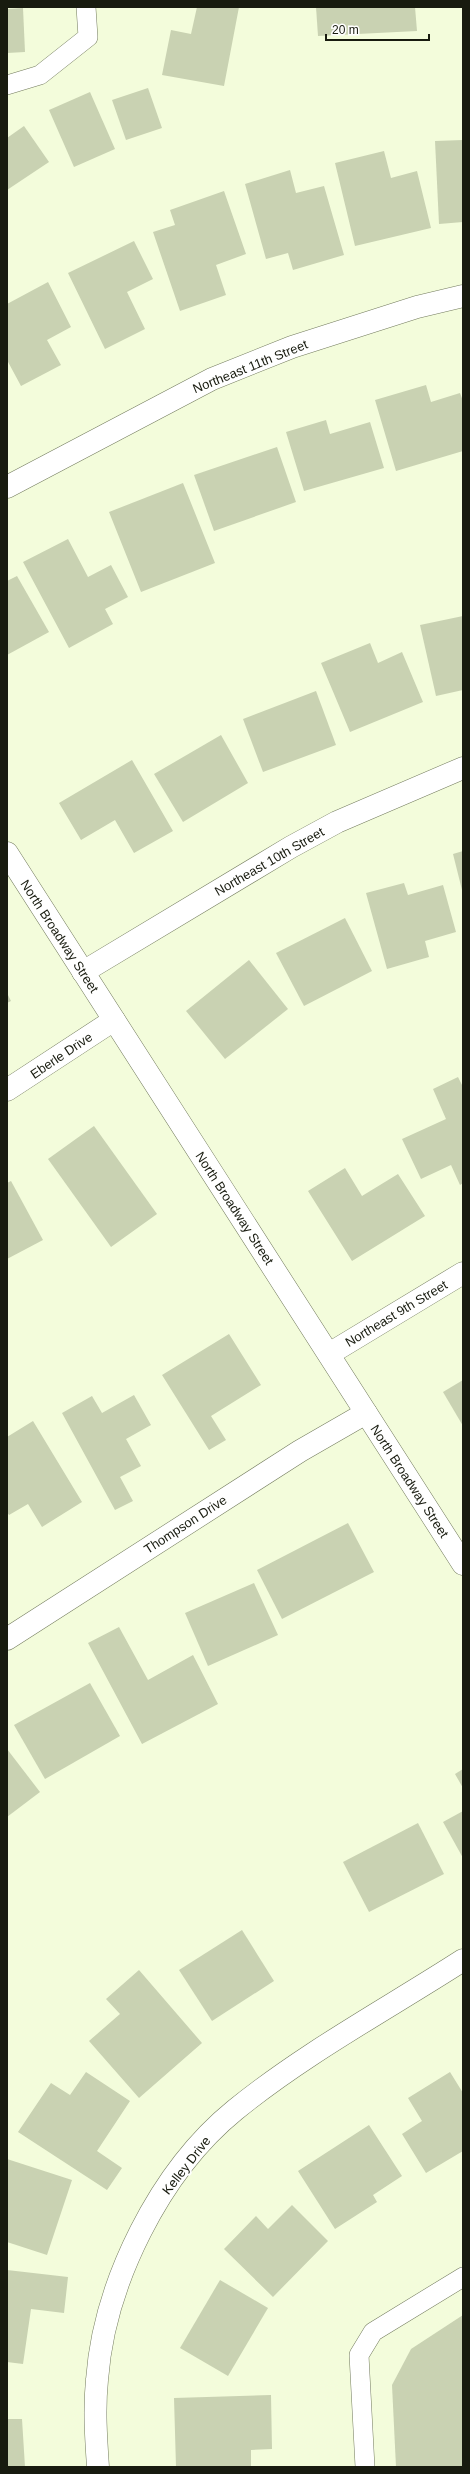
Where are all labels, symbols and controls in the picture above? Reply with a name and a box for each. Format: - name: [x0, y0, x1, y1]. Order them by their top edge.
- scale bar: [326, 16, 429, 42]
- text: 20 m: [332, 23, 359, 37]
- street label: Northeast 11th Street: [191, 336, 310, 396]
- street label: Northeast 10th Street: [212, 824, 327, 899]
- street label: North Broadway Street: [17, 877, 102, 996]
- street label: Eberle Drive: [27, 1029, 95, 1082]
- street label: North Broadway Street: [192, 1149, 277, 1268]
- street label: Northeast 9th Street: [343, 1277, 450, 1350]
- street label: North Broadway Street: [367, 1422, 452, 1541]
- street label: Thompson Drive: [141, 1492, 229, 1557]
- street label: Kelley Drive: [159, 2133, 214, 2197]

